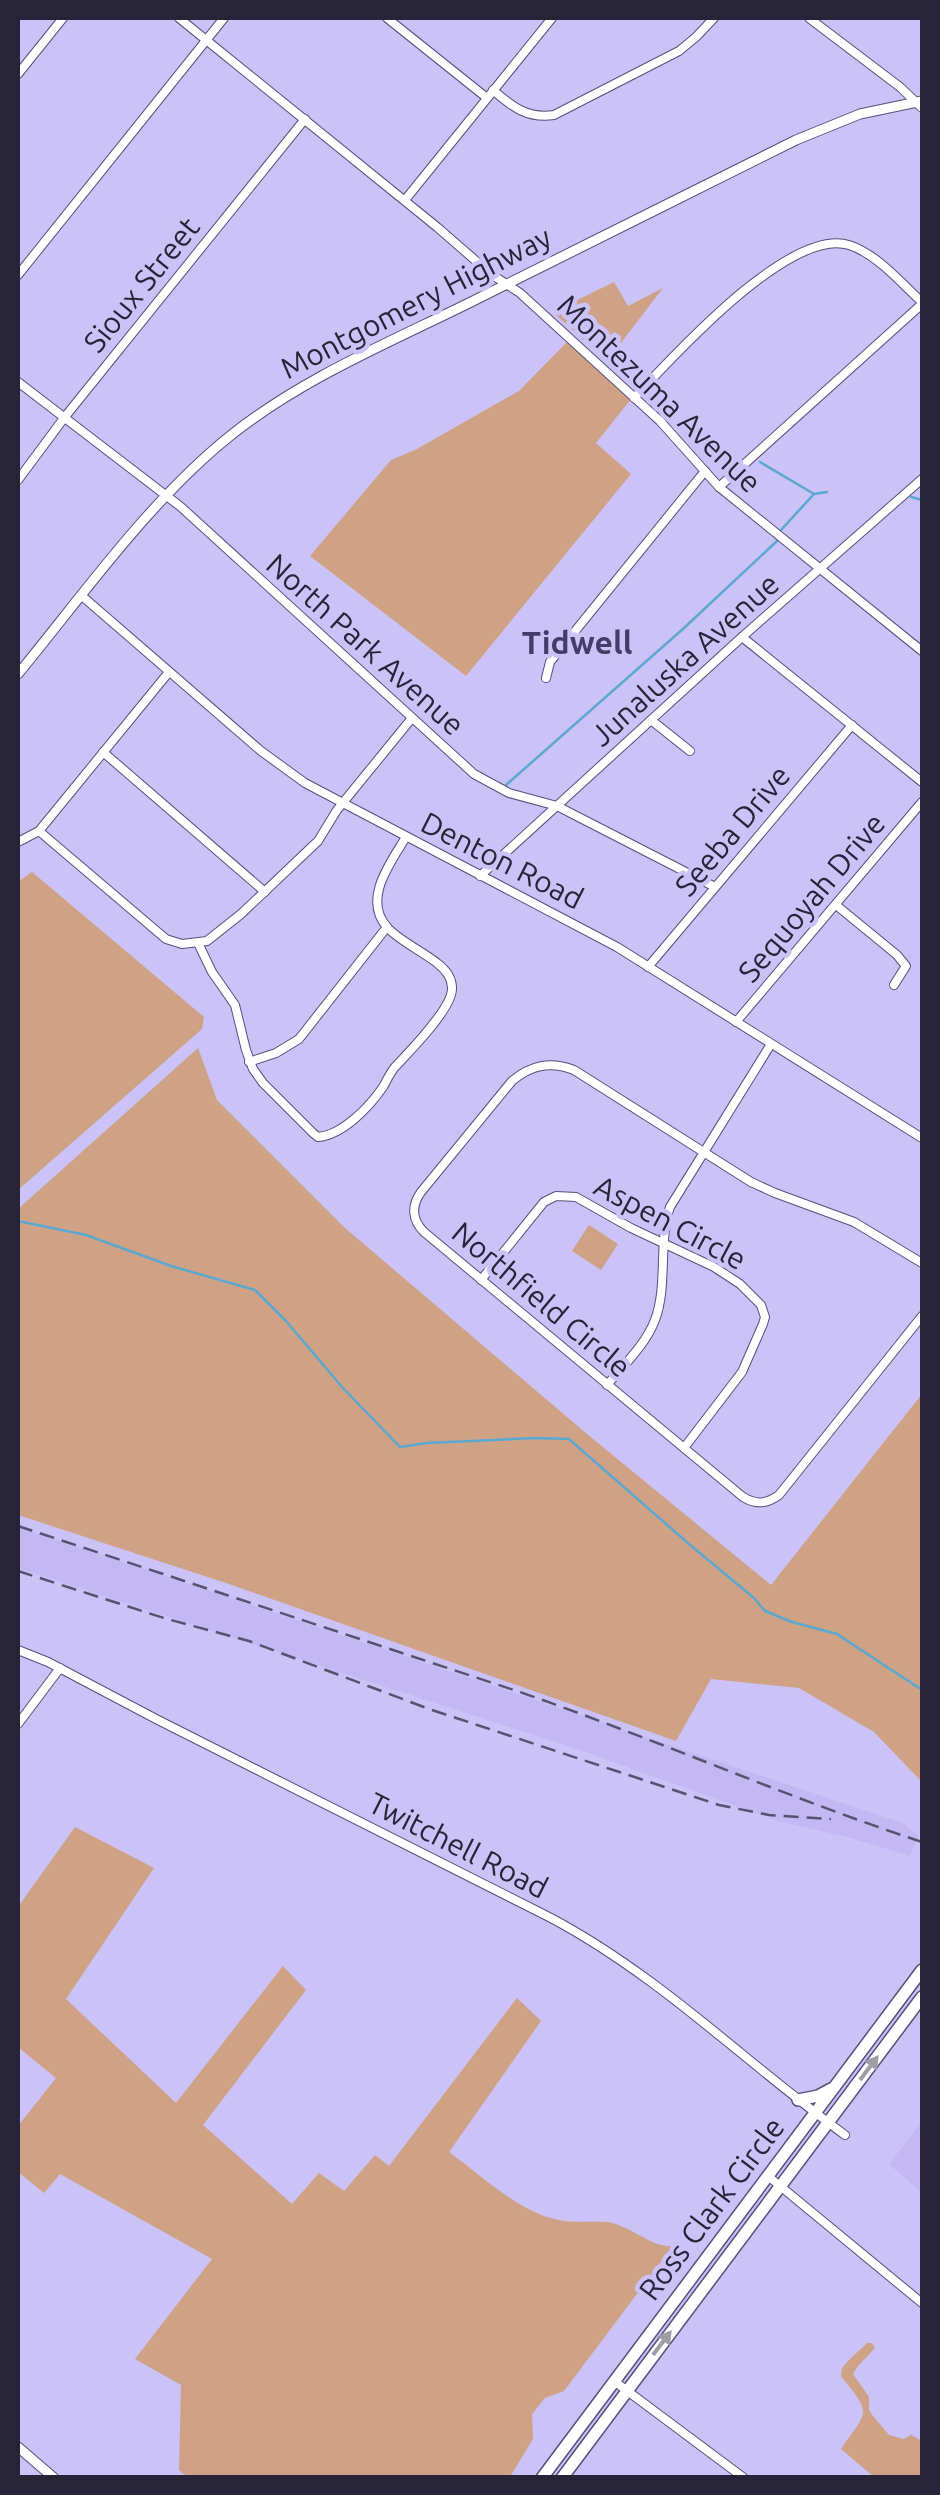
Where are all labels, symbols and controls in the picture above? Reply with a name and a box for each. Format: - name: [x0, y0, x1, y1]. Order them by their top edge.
- street label: Sioux Street: [77, 210, 206, 359]
- street label: Montgomery Highway: [275, 219, 556, 385]
- street label: Montezuma Avenue: [551, 288, 768, 499]
- street label: North Park Avenue: [260, 547, 471, 742]
- street label: Junaluska Avenue: [583, 566, 785, 752]
- district label: Tidwell: [522, 624, 633, 660]
- street label: Seeba Drive: [668, 758, 797, 902]
- street label: Denton Road: [416, 805, 589, 916]
- street label: Sequoyah Drive: [731, 806, 892, 988]
- street label: Aspen Circle: [589, 1168, 752, 1276]
- street label: Northfield Circle: [446, 1215, 638, 1384]
- street label: Twitchell Road: [363, 1785, 554, 1905]
- one-way arrow: [858, 2055, 879, 2081]
- street label: Ross Clark Circle: [632, 2110, 791, 2306]
- one-way arrow: [652, 2330, 672, 2356]

